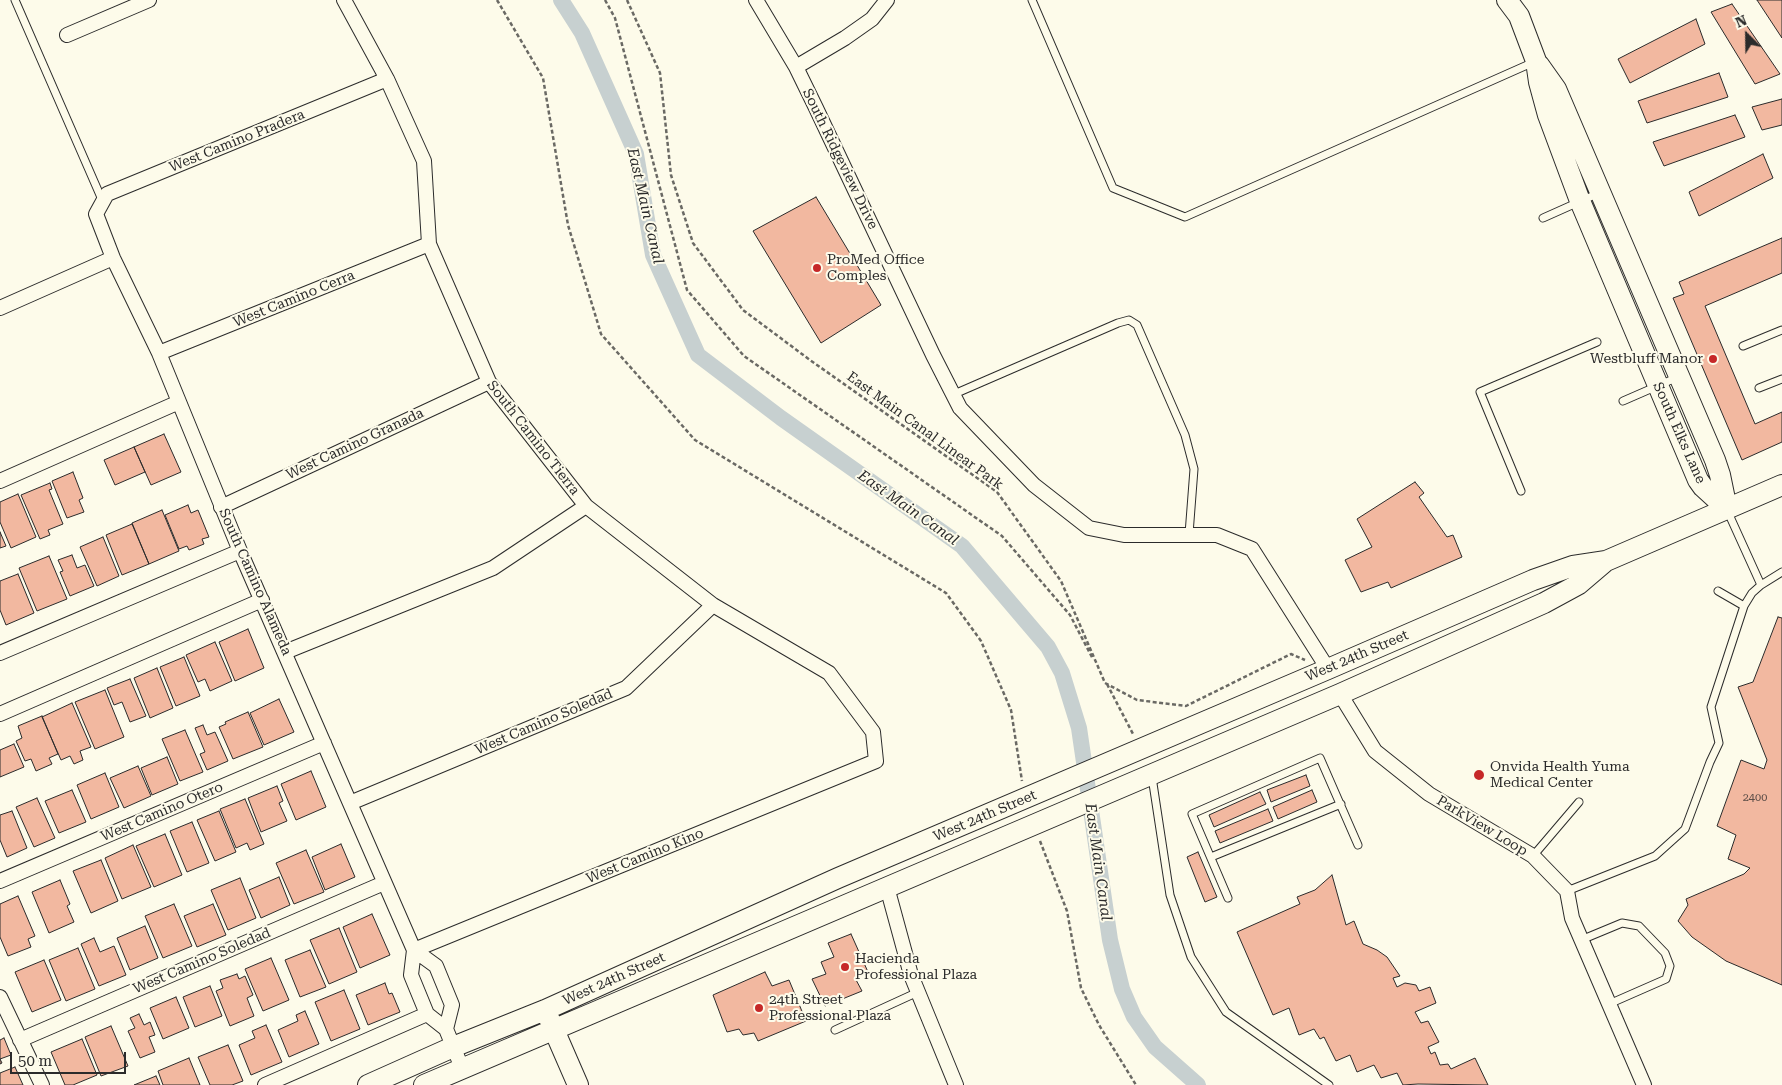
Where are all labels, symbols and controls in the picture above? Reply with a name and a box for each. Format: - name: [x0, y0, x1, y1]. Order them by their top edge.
- north arrow: [1722, 10, 1772, 60]
- text: N: [1733, 12, 1749, 31]
- street label: South Ridgeview Drive: [799, 86, 881, 232]
- street label: West Camino Pradera: [167, 106, 307, 176]
- water label: East Main Canal: [623, 146, 667, 266]
- place label: ProMed Office Comples: [827, 252, 924, 284]
- marker: ProMed Office Comples: [811, 262, 823, 274]
- street label: West Camino Cerra: [231, 267, 357, 331]
- place label: Westbluff Manor: [1590, 351, 1703, 367]
- marker: Westbluff Manor: [1707, 353, 1719, 365]
- street label: East Main Canal Linear Park: [843, 369, 1007, 493]
- street label: South Camino Tierra: [483, 377, 583, 499]
- street label: South Elks Lane: [1649, 380, 1709, 486]
- street label: West Camino Granada: [283, 405, 427, 483]
- water label: East Main Canal: [854, 467, 962, 549]
- street label: South Camino Alameda: [215, 506, 295, 658]
- street label: West 24th Street: [1303, 627, 1411, 685]
- street label: West Camino Soledad: [473, 685, 615, 759]
- place label: Onvida Health Yuma Medical Center: [1490, 759, 1629, 792]
- marker: Onvida Health Yuma Medical Center: [1472, 768, 1486, 782]
- street label: West Camino Otero: [98, 779, 226, 845]
- street label: West 24th Street: [931, 787, 1039, 845]
- house number: 2400: [1743, 791, 1767, 805]
- street label: ParkView Loop: [1434, 792, 1530, 860]
- water label: East Main Canal: [1081, 802, 1115, 922]
- street label: West Camino Kino: [584, 825, 706, 887]
- street label: West Camino Soledad: [131, 924, 273, 998]
- street label: West 24th Street: [560, 949, 668, 1009]
- place label: Hacienda Professional Plaza: [855, 951, 977, 984]
- marker: Hacienda Professional Plaza: [839, 961, 851, 973]
- place label: 24th Street Professional Plaza: [769, 992, 891, 1024]
- marker: 24th Street Professional Plaza: [753, 1002, 765, 1014]
- scale bar: [12, 1042, 129, 1074]
- text: 50 m: [18, 1052, 52, 1070]

